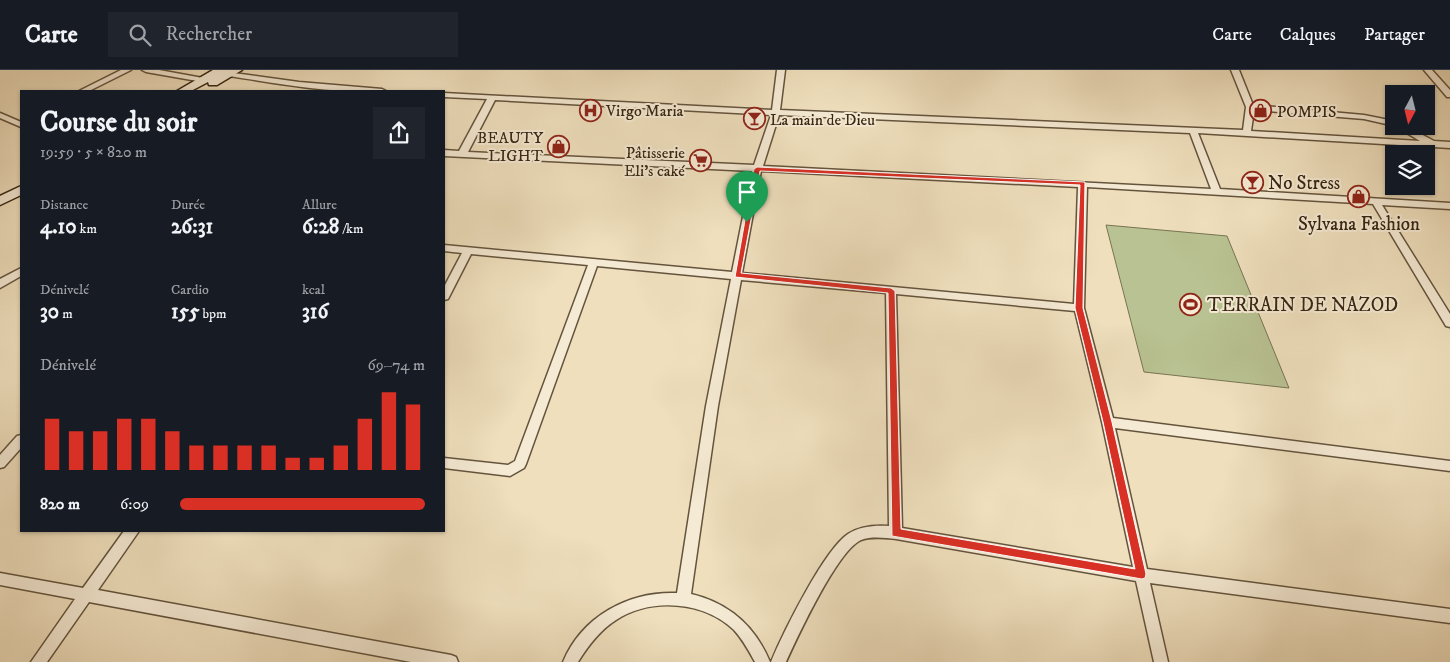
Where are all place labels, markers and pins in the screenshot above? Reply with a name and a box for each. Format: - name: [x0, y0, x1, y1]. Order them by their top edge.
- hospital icon: Virgo Maria: [578, 98, 602, 122]
- shop icon: POMPIS: [1249, 99, 1273, 123]
- place label: Virgo Maria: [605, 101, 684, 121]
- place label: POMPIS: [1277, 102, 1336, 122]
- bar icon: La main de Dieu: [742, 107, 766, 131]
- place label: La main de Dieu: [770, 110, 875, 130]
- place label: BEAUTY LIGHT: [477, 128, 544, 166]
- shop icon: BEAUTY LIGHT: [547, 134, 571, 158]
- place label: Pâtisserie Eli's caké: [624, 143, 685, 181]
- supermarket icon: Pâtisserie Eli's caké: [689, 149, 713, 173]
- bar icon: No Stress: [1240, 170, 1264, 194]
- pin: [726, 171, 768, 222]
- place label: No Stress: [1268, 172, 1340, 195]
- shop icon: Sylvana Fashion: [1347, 185, 1371, 209]
- place label: Sylvana Fashion: [1298, 213, 1420, 236]
- sports icon: TERRAIN DE NAZOD: [1179, 292, 1203, 316]
- place label: TERRAIN DE NAZOD: [1207, 294, 1398, 317]

